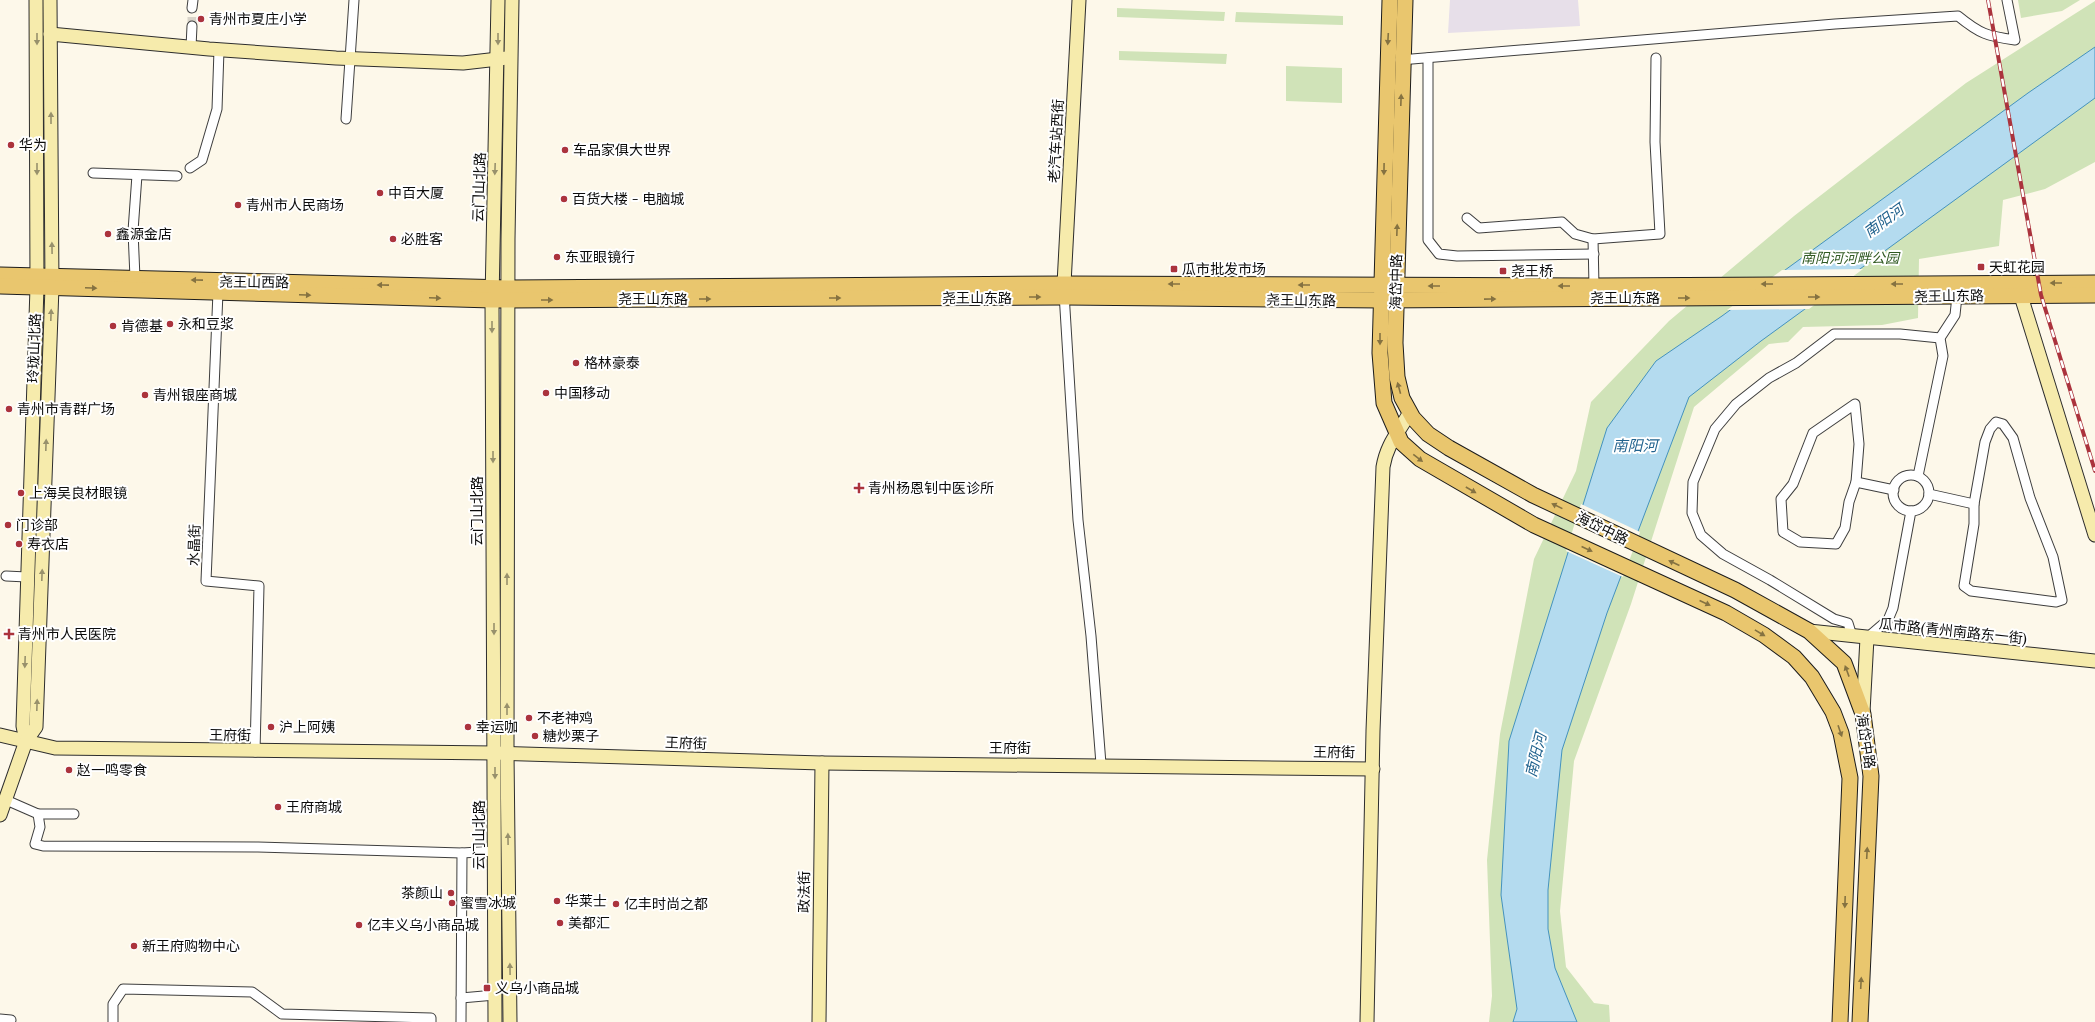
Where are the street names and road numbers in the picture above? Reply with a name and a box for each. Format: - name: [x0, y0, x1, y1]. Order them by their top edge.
- street label: 老汽车站西街: [1045, 99, 1067, 183]
- street label: 云门山北路: [469, 152, 489, 222]
- street label: 海岱中路: [1387, 254, 1405, 310]
- street label: 尧王山西路: [219, 272, 289, 292]
- street label: 尧王山东路: [1914, 286, 1984, 306]
- street label: 尧王山东路: [942, 289, 1012, 307]
- street label: 尧王山东路: [1590, 289, 1660, 307]
- street label: 尧王山东路: [618, 290, 688, 308]
- street label: 尧王山东路: [1266, 290, 1336, 310]
- street label: 玲珑山北路: [24, 313, 44, 383]
- street label: 云门山北路: [468, 476, 486, 546]
- street label: 海岱中路: [1573, 508, 1631, 548]
- street label: 水晶街: [184, 524, 204, 566]
- street label: 瓜市路(青州南路东一街): [1878, 614, 2028, 648]
- street label: 海岱中路: [1853, 712, 1879, 770]
- street label: 王府街: [209, 726, 251, 744]
- street label: 王府街: [665, 733, 707, 753]
- street label: 王府街: [989, 739, 1031, 757]
- street label: 王府街: [1313, 743, 1355, 761]
- street label: 云门山北路: [470, 800, 488, 870]
- street label: 政法街: [795, 871, 813, 913]

